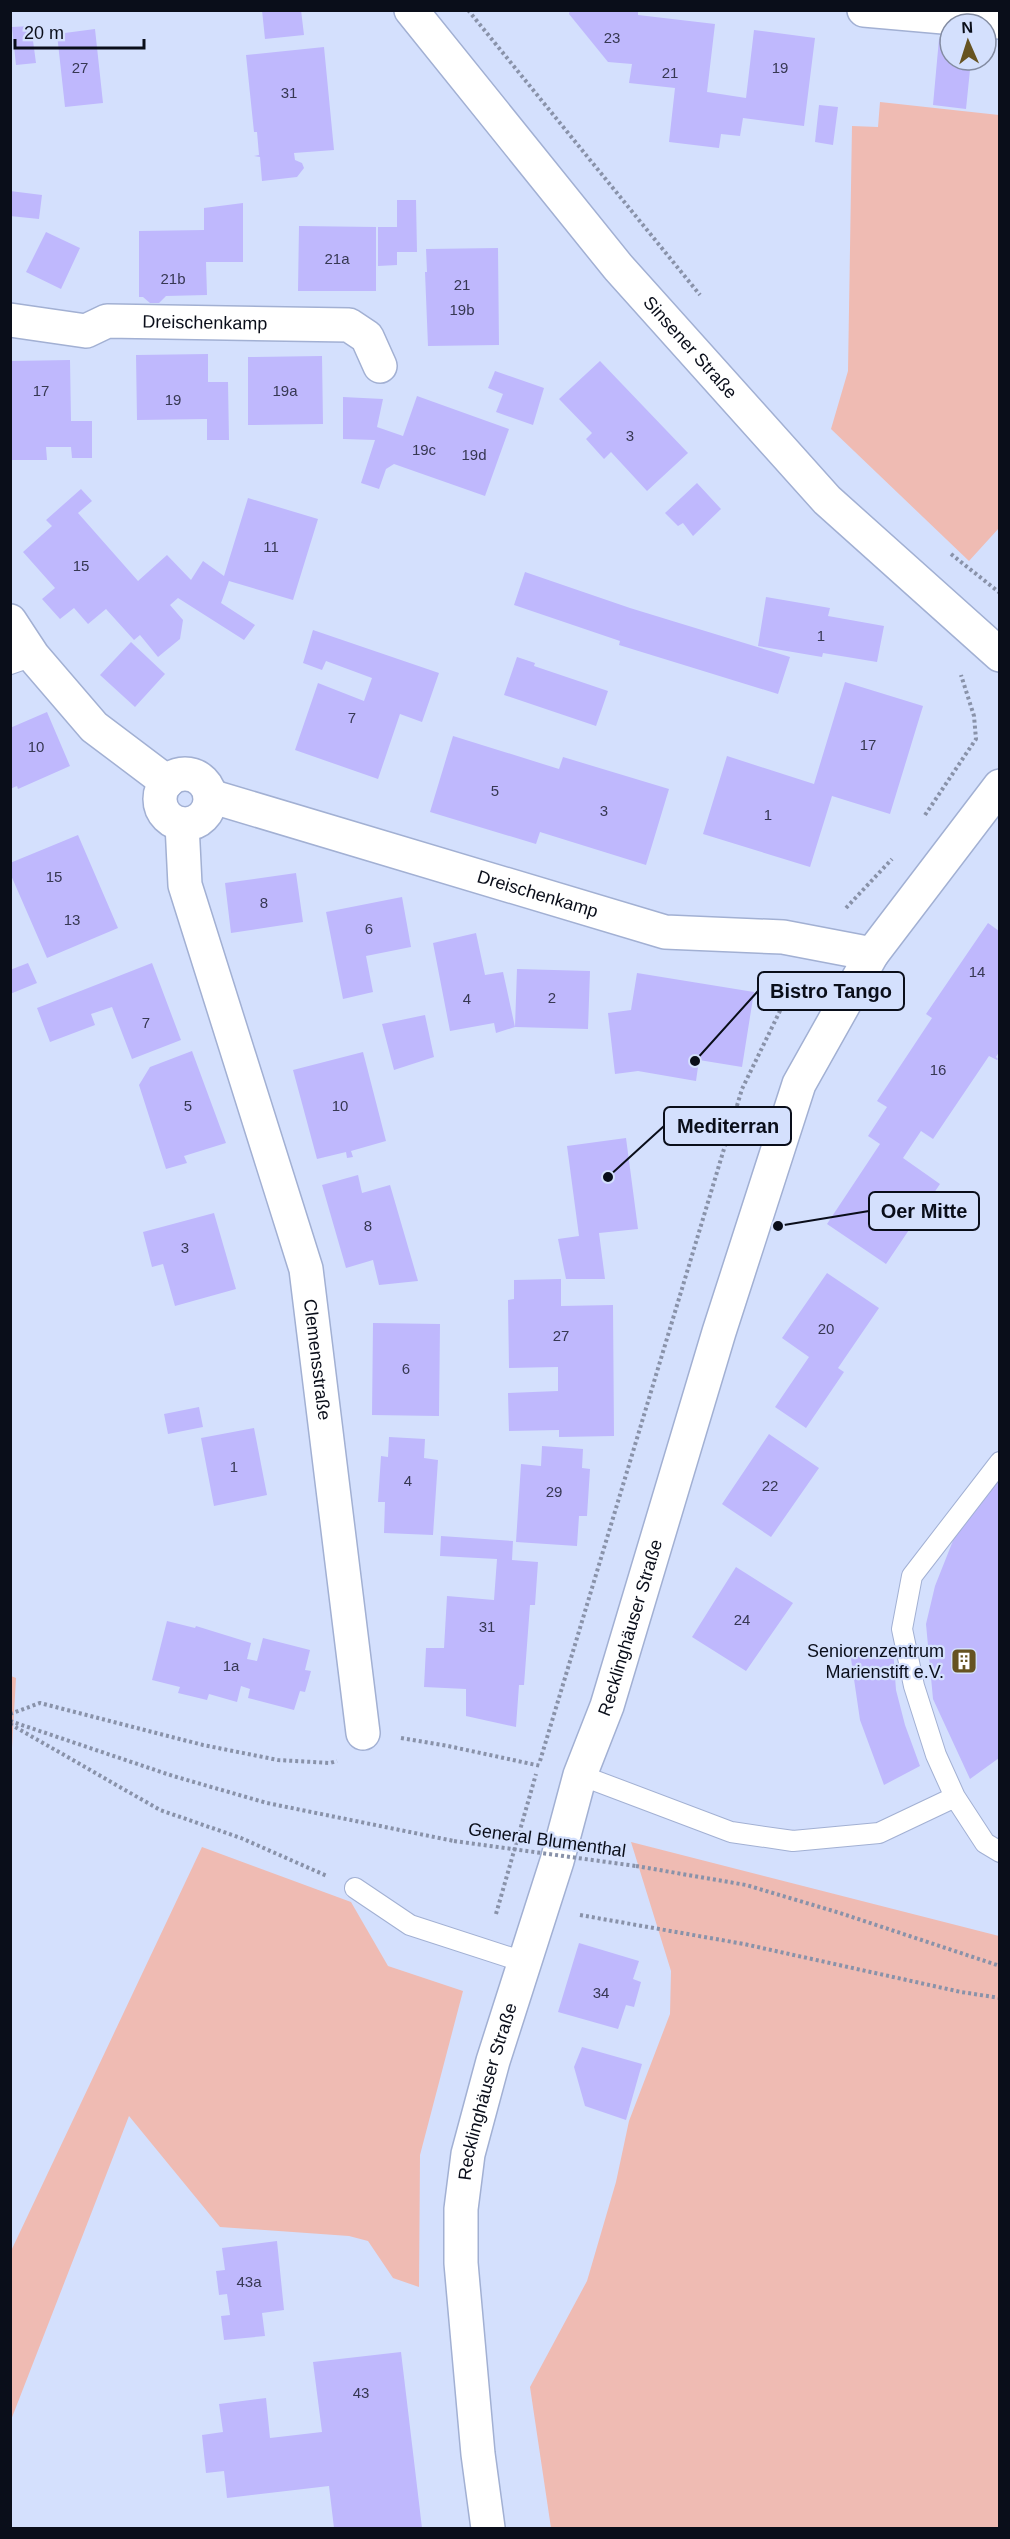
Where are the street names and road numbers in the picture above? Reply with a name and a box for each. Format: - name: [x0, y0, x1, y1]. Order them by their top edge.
- street label: Sinsener Straße: [639, 292, 741, 403]
- street label: Dreischenkamp: [142, 312, 268, 334]
- street label: Dreischenkamp: [475, 866, 600, 921]
- street label: Clemensstraße: [300, 1298, 335, 1421]
- street label: Recklinghäuser Straße: [594, 1537, 666, 1719]
- street label: General Blumenthal: [467, 1819, 627, 1861]
- street label: Recklinghäuser Straße: [455, 2000, 521, 2182]

